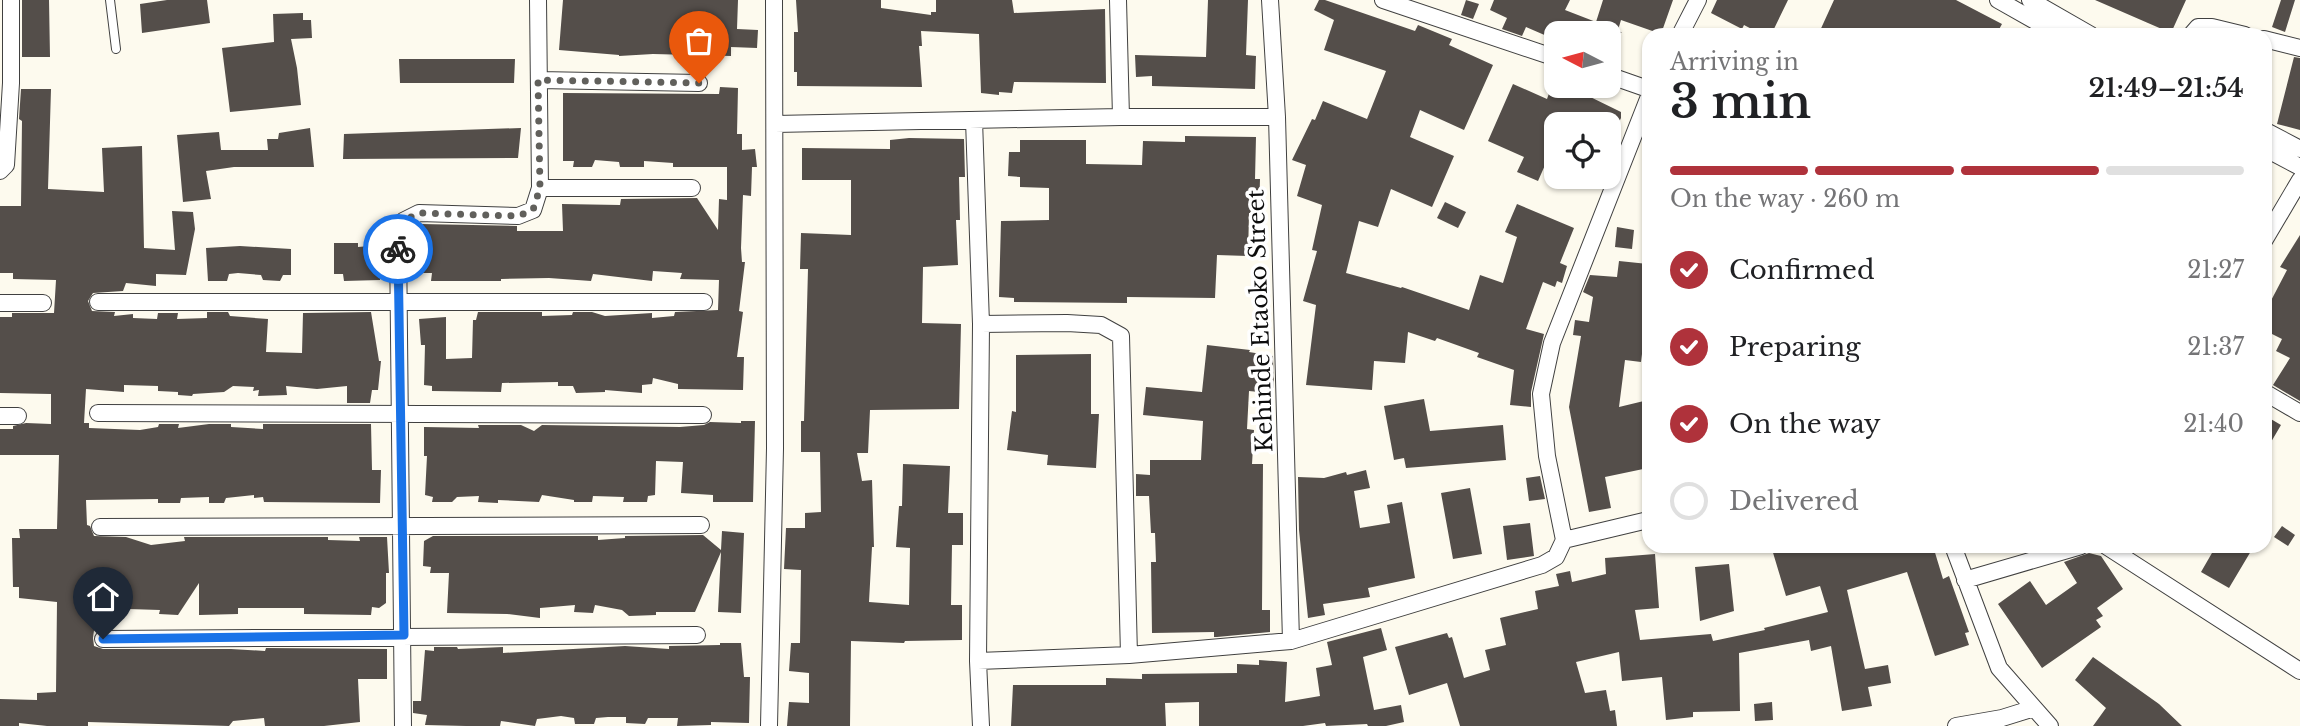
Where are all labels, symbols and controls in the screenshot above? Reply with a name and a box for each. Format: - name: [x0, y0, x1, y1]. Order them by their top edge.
- pin: [669, 11, 729, 83]
- north arrow: [1544, 21, 1620, 98]
- map controls: [1544, 21, 1621, 189]
- icon: bag: [680, 22, 718, 60]
- text: Arriving in: [1670, 48, 1799, 76]
- text: 21:49–21:54: [2088, 72, 2244, 104]
- text: 3 min: [1670, 73, 1811, 130]
- button: locate: [1544, 112, 1621, 189]
- text: On the way · 260 m: [1670, 185, 1900, 213]
- street label: Kehinde Etaoko Street: [1241, 189, 1279, 453]
- courier: [363, 214, 433, 284]
- icon: bike: [379, 230, 417, 268]
- icon: check: [1670, 251, 1708, 289]
- text: Confirmed: [1729, 254, 1874, 286]
- text: 21:27: [2187, 256, 2244, 284]
- icon: check: [1670, 328, 1708, 366]
- text: Preparing: [1729, 331, 1861, 363]
- text: 21:37: [2187, 333, 2244, 361]
- icon: check: [1670, 405, 1708, 443]
- text: On the way: [1729, 408, 1881, 440]
- text: 21:40: [2183, 410, 2244, 438]
- text: Delivered: [1729, 485, 1859, 517]
- pin: [73, 567, 133, 639]
- icon: home: [84, 578, 122, 616]

